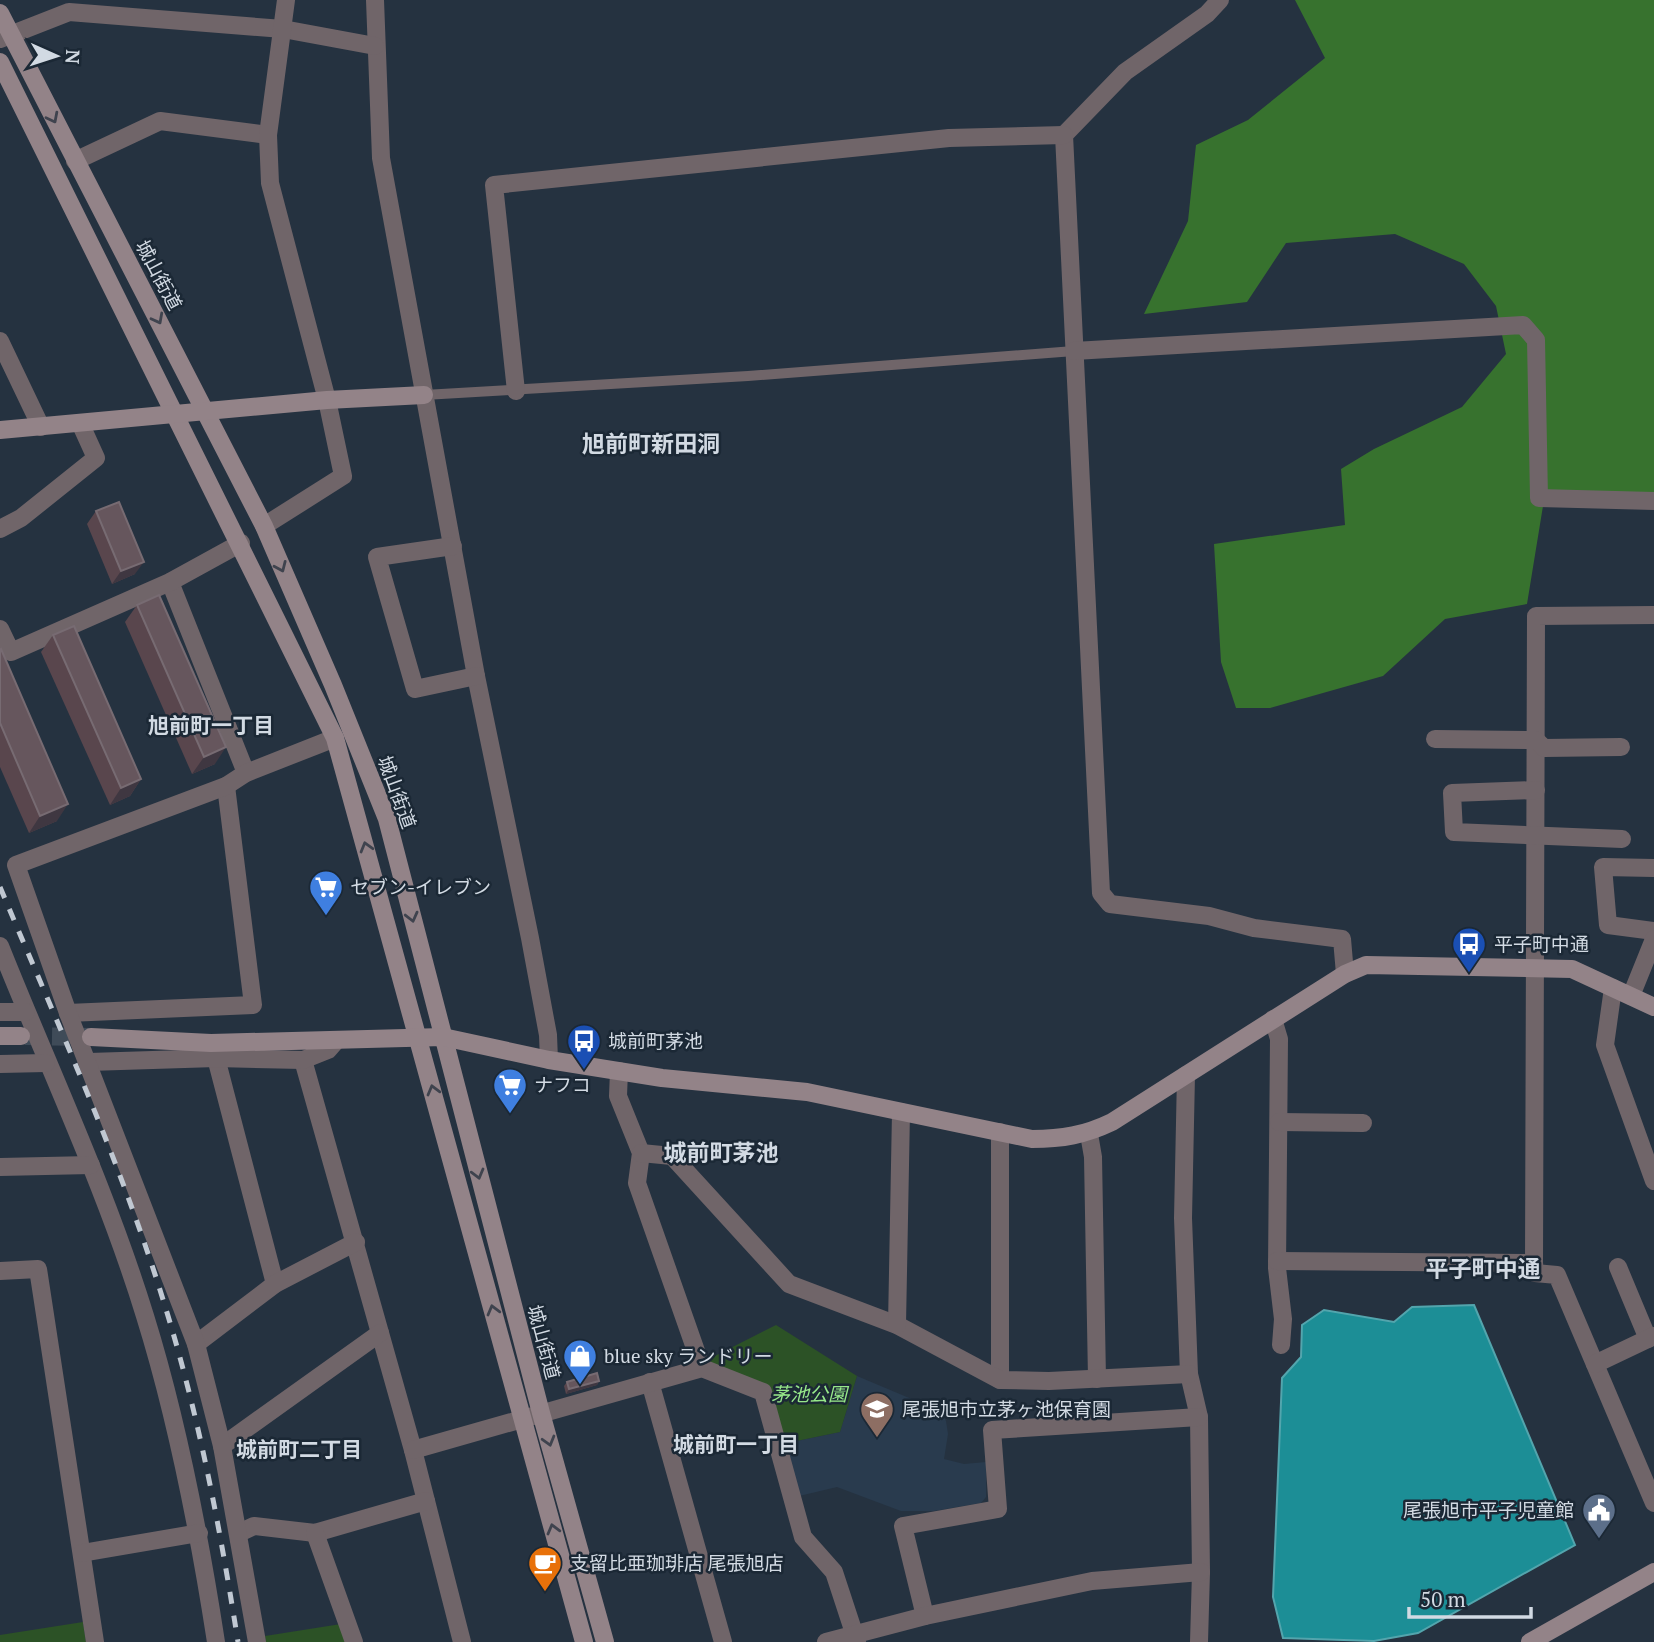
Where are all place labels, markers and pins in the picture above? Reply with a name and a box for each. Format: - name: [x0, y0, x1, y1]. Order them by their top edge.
- supermarket icon: セブン-イレブン: [307, 868, 345, 917]
- place label: セブン-イレブン: [350, 874, 491, 899]
- bus stop icon: 平子町中通: [1450, 925, 1488, 974]
- place label: 平子町中通: [1494, 931, 1589, 956]
- bus stop icon: 城前町茅池: [565, 1022, 603, 1071]
- place label: 城前町茅池: [608, 1028, 703, 1053]
- supermarket icon: ナフコ: [491, 1066, 529, 1115]
- place label: ナフコ: [534, 1072, 591, 1097]
- shop icon: blue sky ランドリー: [561, 1337, 599, 1386]
- place label: blue sky ランドリー: [604, 1343, 772, 1368]
- school or university icon: 尾張旭市立茅ヶ池保育園: [858, 1390, 896, 1439]
- place label: 尾張旭市立茅ヶ池保育園: [902, 1396, 1111, 1421]
- public building icon: 尾張旭市平子児童館: [1580, 1491, 1618, 1540]
- place label: 尾張旭市平子児童館: [1403, 1497, 1574, 1522]
- cafe icon: 支留比亜珈琲店 尾張旭店: [526, 1544, 564, 1593]
- place label: 支留比亜珈琲店 尾張旭店: [570, 1550, 784, 1575]

